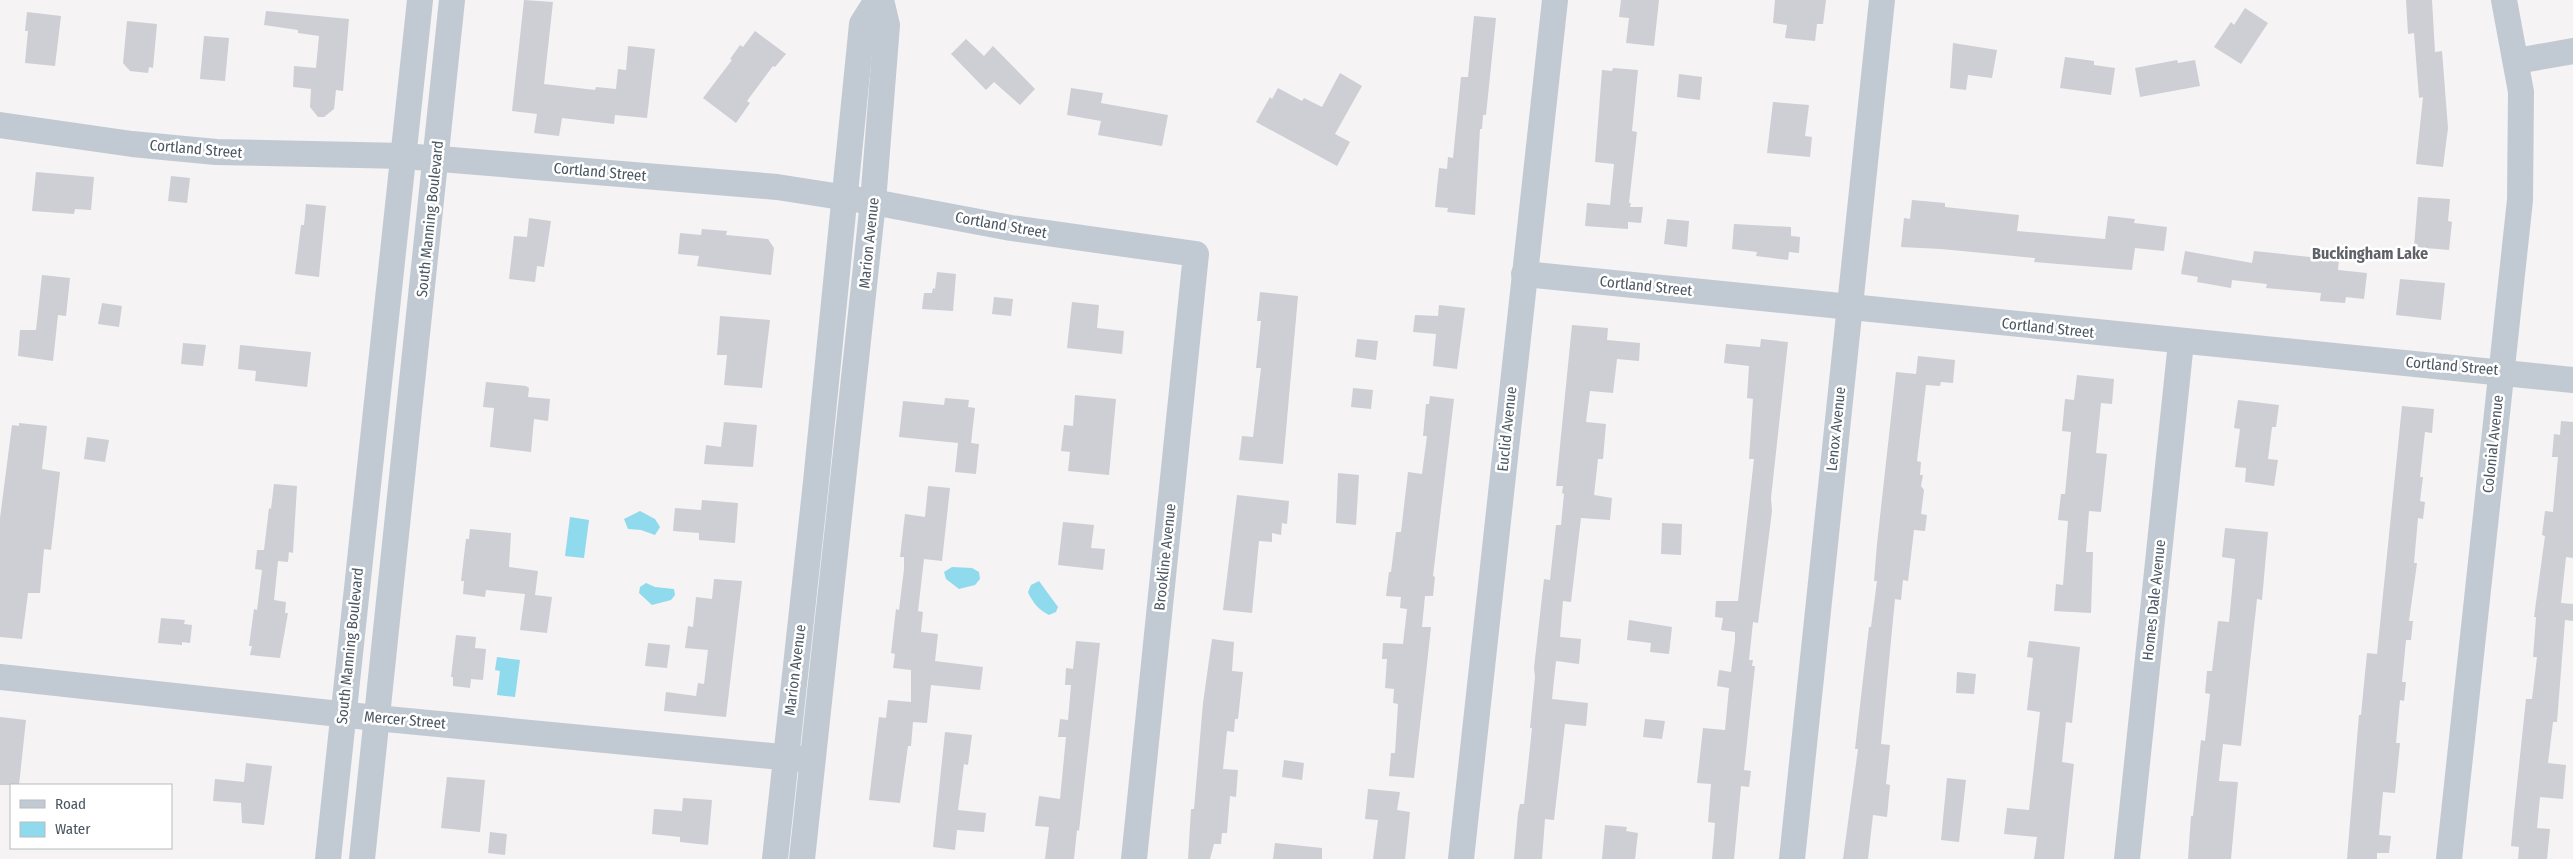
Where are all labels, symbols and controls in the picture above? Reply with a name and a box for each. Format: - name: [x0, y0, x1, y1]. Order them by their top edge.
- street label: Cortland Street: [149, 136, 243, 162]
- street label: South Manning Boulevard: [413, 140, 447, 298]
- street label: Cortland Street: [553, 159, 647, 185]
- street label: Marion Avenue: [855, 197, 883, 289]
- street label: Cortland Street: [954, 208, 1048, 242]
- district label: Buckingham Lake: [2312, 244, 2428, 263]
- street label: Cortland Street: [1599, 272, 1693, 300]
- street label: Cortland Street: [2001, 314, 2095, 342]
- street label: Cortland Street: [2405, 353, 2499, 379]
- street label: Euclid Avenue: [1494, 386, 1520, 472]
- street label: Lenox Avenue: [1823, 386, 1849, 472]
- street label: Colonial Avenue: [2479, 394, 2507, 494]
- street label: Brookline Avenue: [1150, 503, 1180, 611]
- street label: Homes Dale Avenue: [2139, 539, 2169, 661]
- street label: South Manning Boulevard: [333, 567, 367, 725]
- street label: Marion Avenue: [780, 624, 810, 716]
- street label: Mercer Street: [363, 707, 447, 733]
- legend: [10, 784, 172, 849]
- text: Road: [55, 795, 86, 813]
- text: Water: [55, 820, 91, 838]

